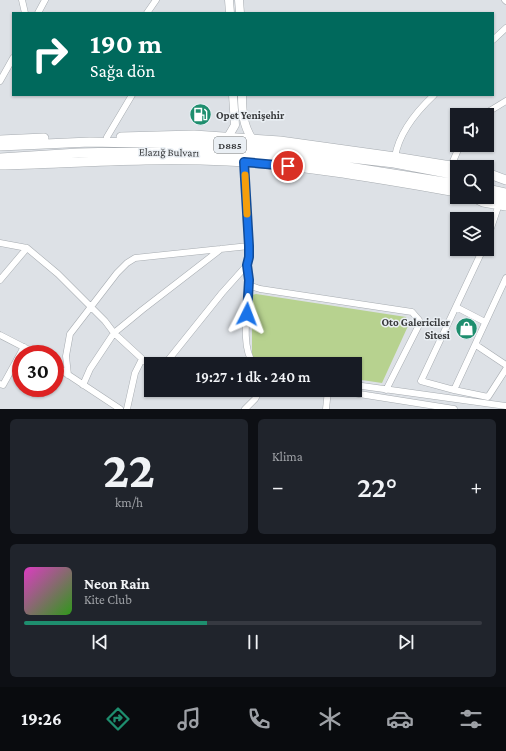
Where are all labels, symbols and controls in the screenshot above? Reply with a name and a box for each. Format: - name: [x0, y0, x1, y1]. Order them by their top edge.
- icon: right: [24, 28, 76, 80]
- text: 190 m: [90, 28, 162, 59]
- text: Sağa dön: [90, 61, 155, 81]
- fuel station icon: Opet Yenişehir: [188, 102, 214, 128]
- map controls: [450, 108, 494, 256]
- button: sound: [450, 108, 494, 152]
- place label: Opet Yenişehir: [216, 109, 285, 121]
- road number: D885: [214, 137, 246, 153]
- street label: Elazığ Bulvarı: [139, 145, 199, 160]
- pin: [271, 149, 305, 183]
- icon: arrive: [277, 155, 299, 177]
- button: search: [450, 160, 494, 204]
- button: layers: [450, 212, 494, 256]
- position arrow: [226, 293, 268, 335]
- shop icon: Oto Galericiler Sitesi: [453, 315, 479, 341]
- place label: Oto Galericiler Sitesi: [382, 316, 451, 341]
- speed limit sign: 30: [12, 345, 64, 397]
- text: 19:27 · 1 dk · 240 m: [196, 369, 310, 385]
- text: 22: [103, 440, 155, 498]
- text: Klima: [272, 449, 303, 464]
- text: 22°: [357, 470, 397, 503]
- text: −: [272, 474, 284, 499]
- text: +: [470, 474, 482, 499]
- text: km/h: [115, 495, 143, 510]
- text: Neon Rain: [84, 576, 150, 592]
- text: Kite Club: [84, 592, 132, 607]
- icon: previous: [89, 631, 111, 653]
- icon: pause: [242, 631, 264, 653]
- icon: next: [395, 631, 417, 653]
- icon: directions: [104, 705, 132, 733]
- icon: music: [175, 705, 203, 733]
- icon: phone: [245, 705, 273, 733]
- icon: climate: [316, 705, 344, 733]
- icon: car: [386, 705, 414, 733]
- icon: filters: [457, 705, 485, 733]
- text: 19:26: [21, 709, 62, 729]

